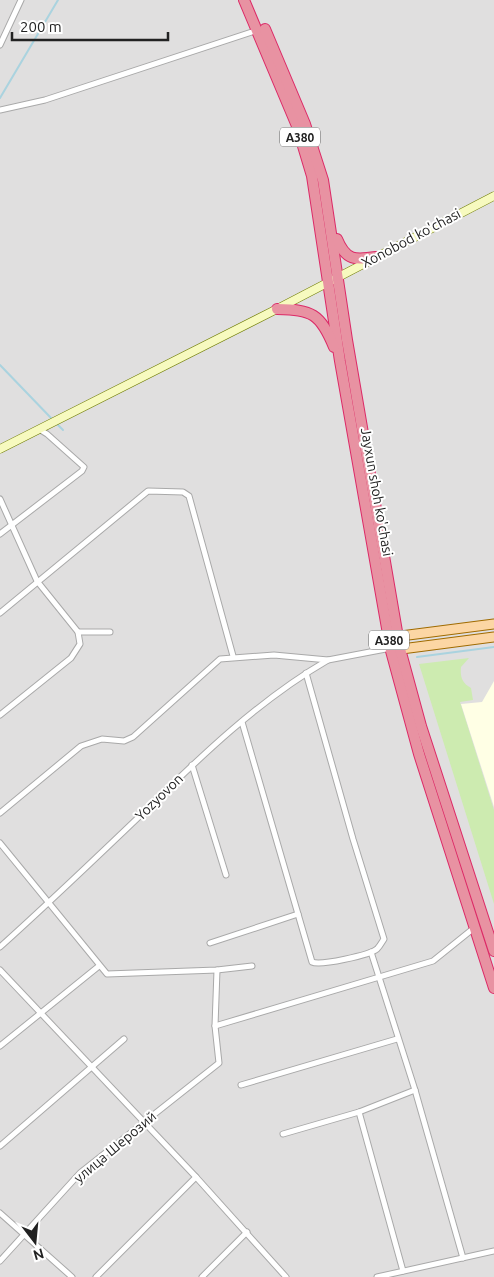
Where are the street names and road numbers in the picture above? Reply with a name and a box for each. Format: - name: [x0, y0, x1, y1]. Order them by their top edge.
- road number: A380: [280, 128, 320, 146]
- street label: Xonobod ko'chasi: [359, 205, 463, 271]
- street label: Jayxun shoh ko'chasi: [358, 427, 396, 557]
- road number: A380: [369, 630, 409, 650]
- street label: Yozyovon: [132, 770, 186, 824]
- street label: улица Шерозий: [71, 1108, 159, 1186]

